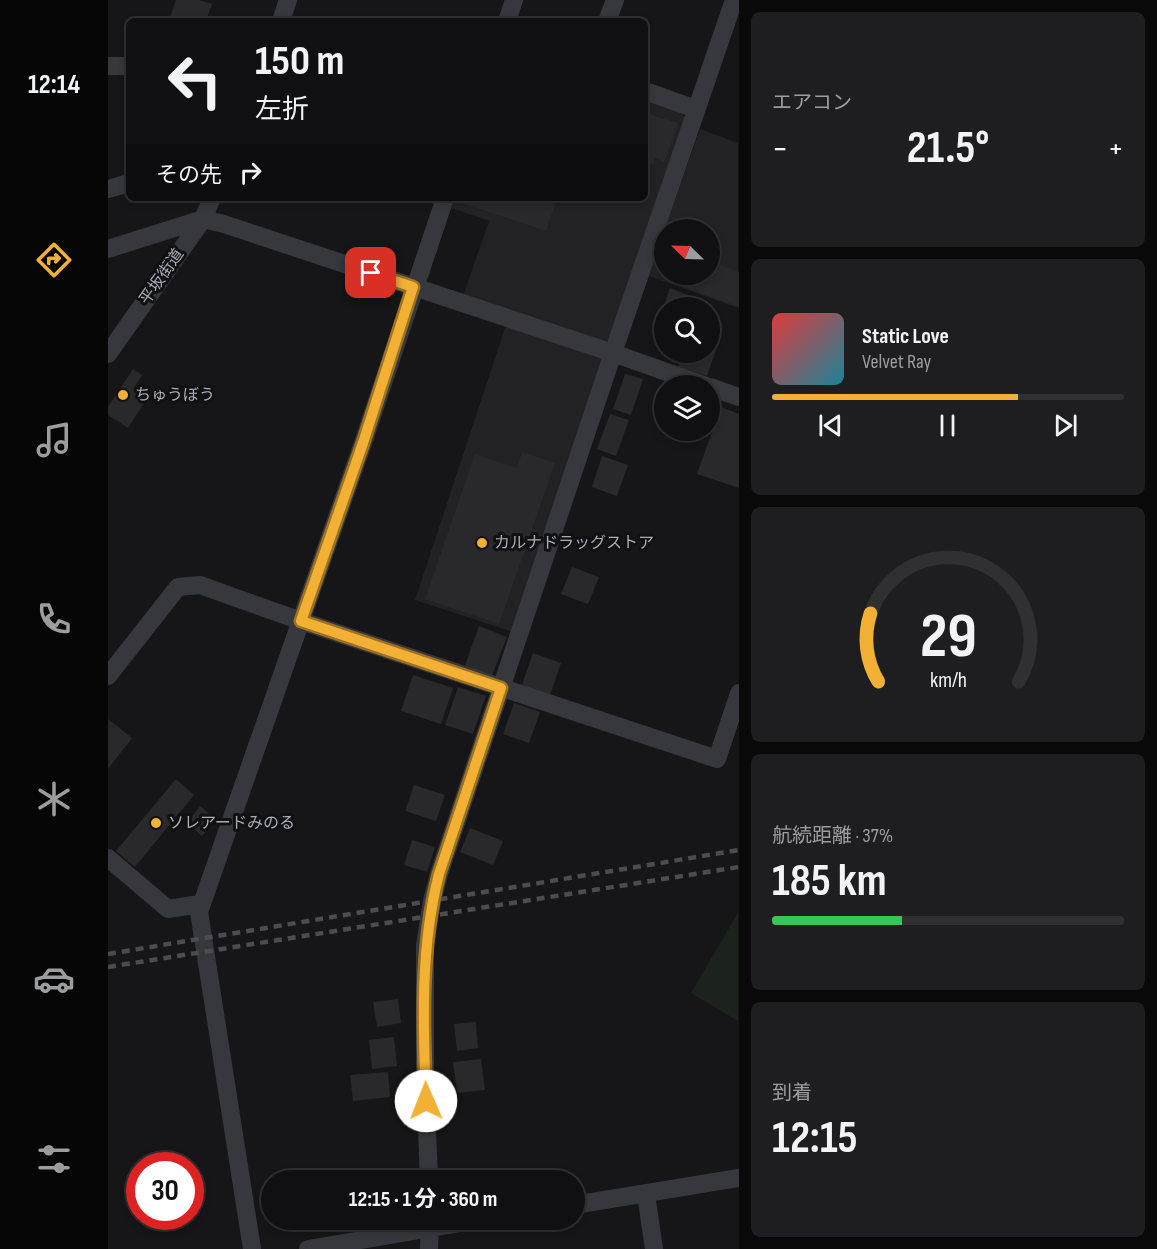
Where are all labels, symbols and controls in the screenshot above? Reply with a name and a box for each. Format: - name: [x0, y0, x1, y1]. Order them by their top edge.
- text: 150 m: [255, 36, 344, 87]
- icon: left: [156, 42, 234, 120]
- text: 12:14: [28, 69, 80, 101]
- text: エアコン: [772, 91, 852, 115]
- text: 左折: [255, 94, 309, 126]
- text: 21.5°: [907, 121, 989, 176]
- text: −: [772, 129, 788, 169]
- text: +: [1108, 129, 1124, 169]
- icon: right: [234, 156, 267, 189]
- text: その先: [156, 162, 222, 189]
- north arrow: [654, 219, 720, 285]
- map controls: [654, 219, 720, 441]
- icon: directions: [33, 239, 75, 281]
- street label: 平坂街道: [136, 245, 188, 309]
- pin: [345, 247, 396, 298]
- icon: arrive: [354, 256, 387, 289]
- button: search: [654, 297, 720, 363]
- text: Static Love: [862, 323, 949, 350]
- text: Velvet Ray: [862, 350, 931, 374]
- button: layers: [654, 375, 720, 441]
- place label: ちゅうぼう: [135, 386, 215, 405]
- marker: ちゅうぼう: [116, 388, 130, 402]
- icon: previous: [814, 409, 847, 442]
- icon: pause: [931, 409, 964, 442]
- icon: next: [1049, 409, 1082, 442]
- icon: music: [33, 419, 75, 461]
- place label: カルナドラッグストア: [494, 534, 654, 553]
- marker: カルナドラッグストア: [475, 536, 489, 550]
- icon: phone: [33, 598, 75, 640]
- text: 29: [920, 600, 976, 675]
- text: km/h: [929, 668, 967, 693]
- icon: climate: [33, 778, 75, 820]
- place label: ソレアードみのる: [168, 814, 295, 833]
- marker: ソレアードみのる: [149, 816, 163, 830]
- text: 航続距離 · 37%: [772, 824, 893, 848]
- text: 185 km: [772, 854, 887, 909]
- icon: car: [33, 958, 75, 1000]
- position arrow: [394, 1069, 458, 1133]
- text: 到着: [772, 1081, 812, 1105]
- text: 12:15: [772, 1111, 857, 1166]
- icon: filters: [33, 1138, 75, 1180]
- speed limit sign: 30: [126, 1152, 204, 1230]
- text: 12:15 · 1 分 · 360 m: [349, 1186, 497, 1213]

